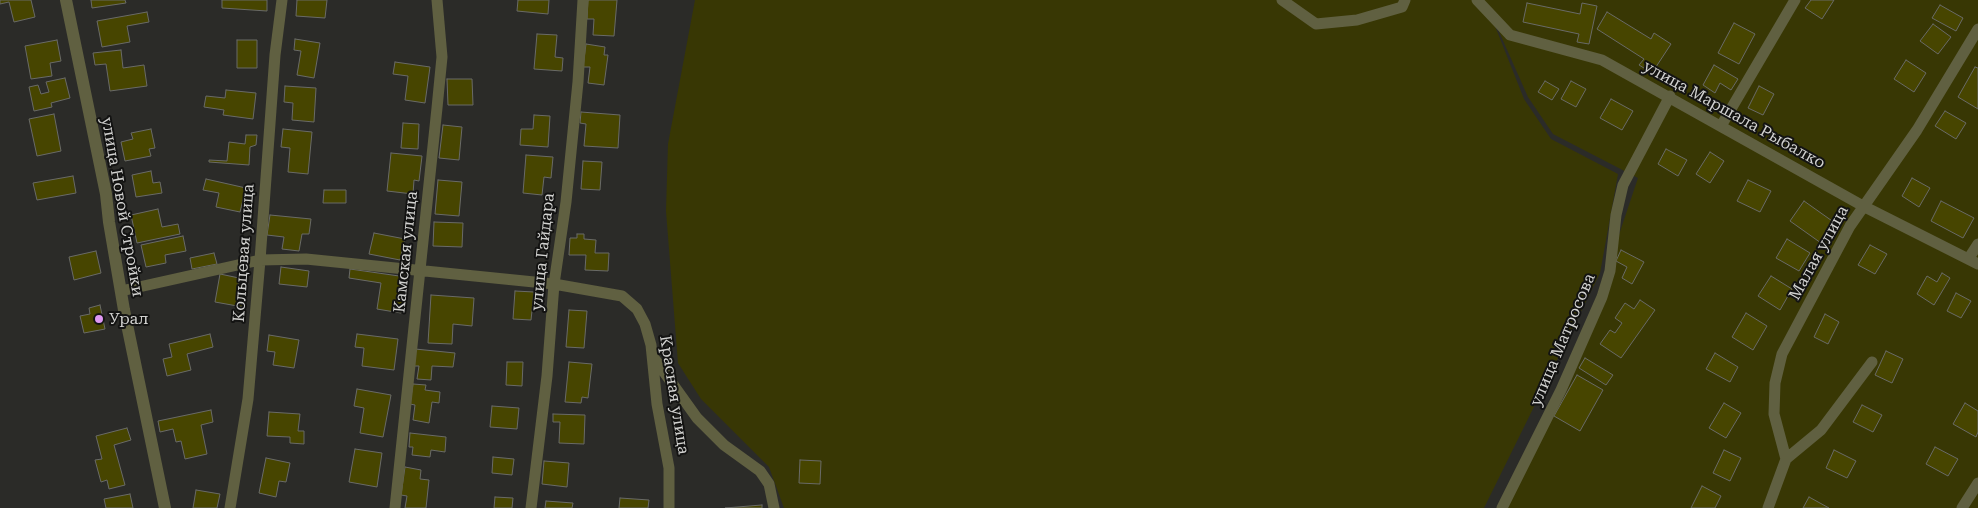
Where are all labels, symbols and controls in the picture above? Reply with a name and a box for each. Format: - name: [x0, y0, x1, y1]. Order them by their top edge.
- street label: улица Маршала Рыбалко: [1640, 57, 1828, 173]
- street label: улица Новой Стройки: [97, 116, 147, 298]
- street label: Кольцевая улица: [230, 183, 258, 323]
- street label: Камская улица: [390, 190, 422, 314]
- street label: улица Гайдара: [527, 192, 559, 312]
- street label: Малая улица: [1785, 202, 1853, 304]
- street label: улица Матросова: [1526, 271, 1600, 409]
- place label: Урал: [109, 309, 149, 329]
- marker: Урал: [93, 313, 105, 325]
- street label: Красная улица: [655, 334, 693, 456]

